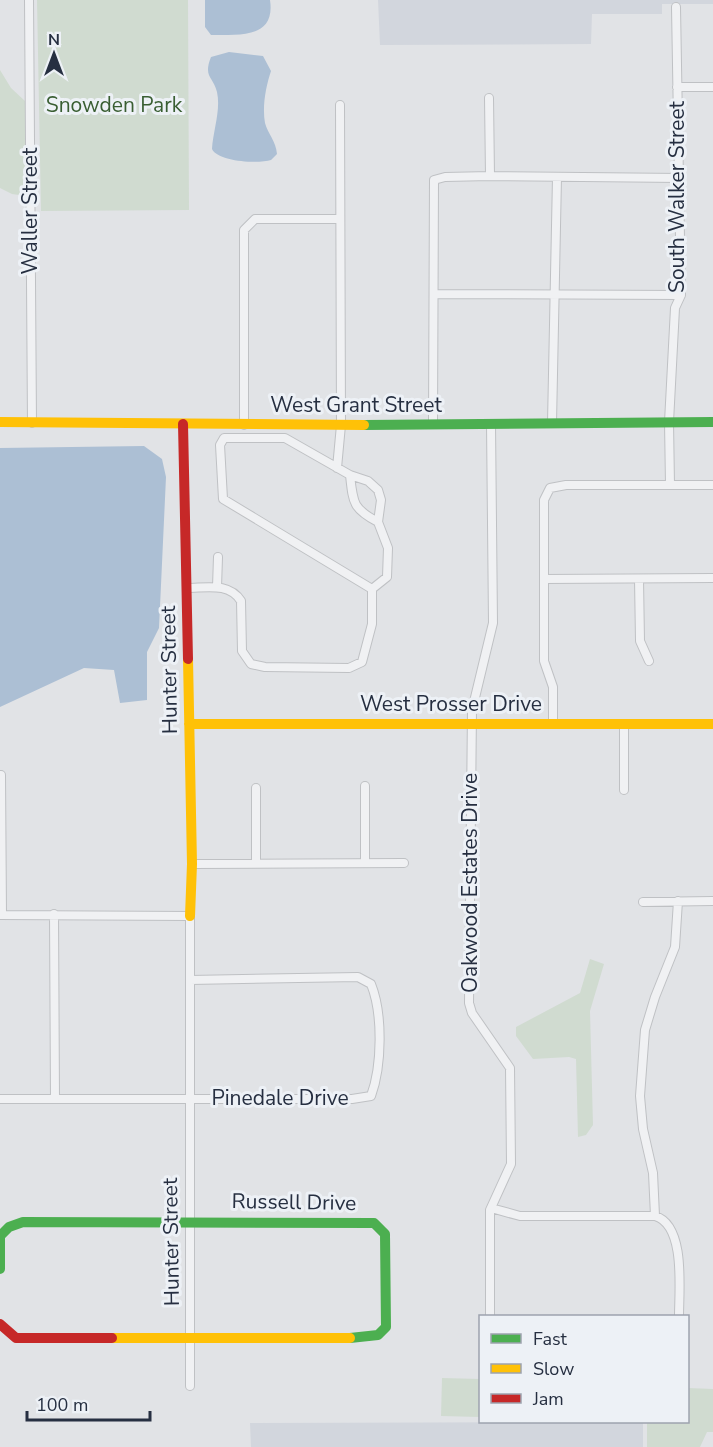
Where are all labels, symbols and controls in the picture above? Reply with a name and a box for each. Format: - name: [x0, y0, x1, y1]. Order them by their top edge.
- north arrow: [24, 24, 84, 84]
- text: N: [48, 29, 60, 51]
- park label: Snowden Park: [46, 91, 183, 119]
- street label: South Walker Street: [663, 100, 691, 293]
- street label: Waller Street: [16, 147, 44, 274]
- street label: West Grant Street: [270, 391, 442, 419]
- street label: Hunter Street: [154, 605, 184, 734]
- street label: West Prosser Drive: [360, 690, 542, 718]
- street label: Oakwood Estates Drive: [456, 773, 484, 993]
- street label: Pinedale Drive: [211, 1084, 349, 1112]
- street label: Hunter Street: [156, 1177, 186, 1306]
- street label: Russell Drive: [231, 1187, 357, 1217]
- legend: [479, 1315, 689, 1423]
- text: Fast: [533, 1327, 568, 1351]
- text: Slow: [533, 1357, 574, 1381]
- scale bar: [27, 1384, 150, 1422]
- text: Jam: [532, 1387, 564, 1411]
- text: 100 m: [36, 1393, 88, 1417]

